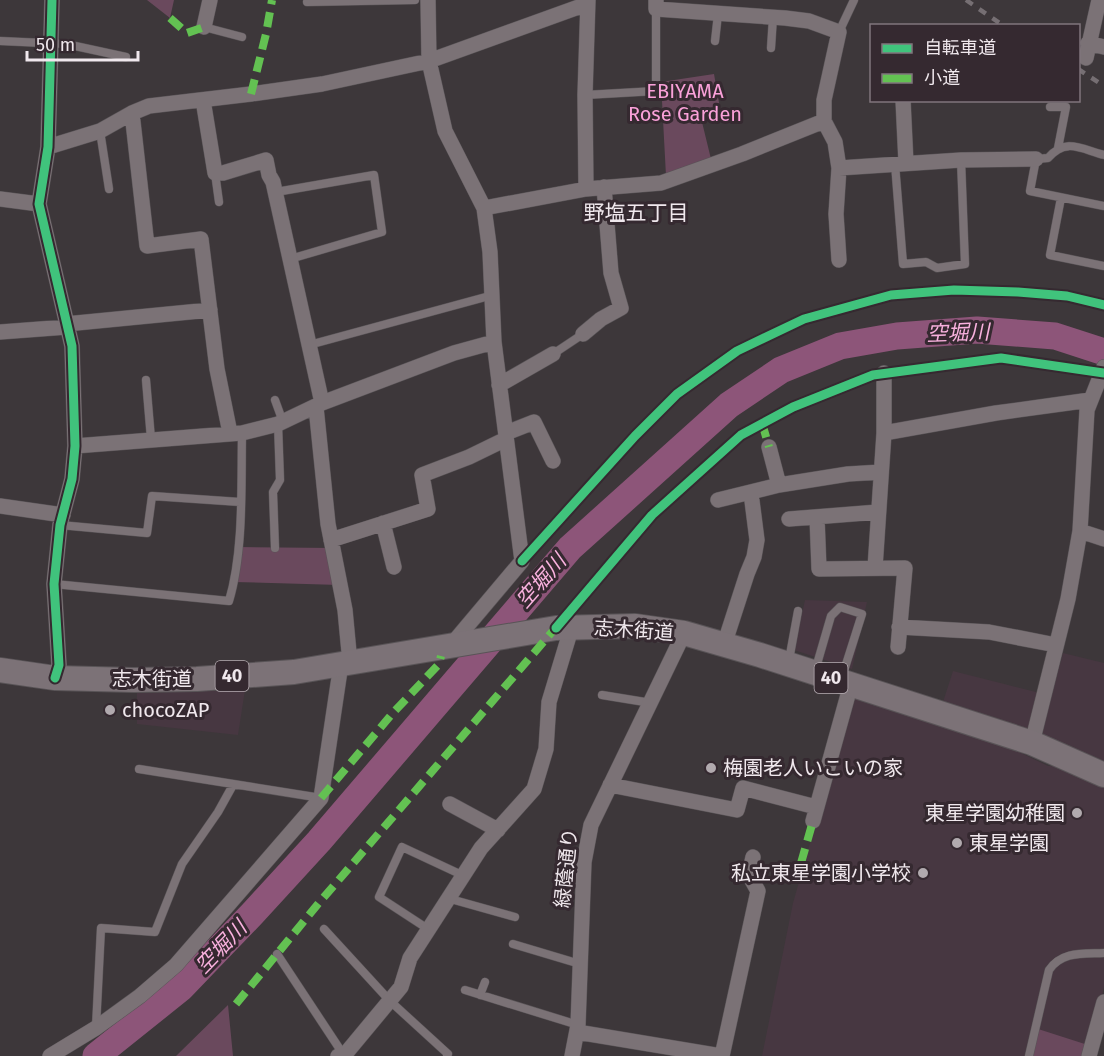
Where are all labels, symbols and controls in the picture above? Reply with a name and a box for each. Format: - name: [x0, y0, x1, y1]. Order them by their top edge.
- scale bar: [27, 24, 138, 62]
- legend: [870, 24, 1080, 102]
- text: 50 m: [36, 34, 75, 56]
- text: 自転車道: [924, 37, 996, 59]
- text: 小道: [924, 67, 960, 89]
- park label: EBIYAMA Rose Garden: [628, 79, 742, 126]
- district label: 野塩五丁目: [584, 200, 689, 226]
- water label: 空堀川: [926, 319, 992, 347]
- water label: 空堀川: [511, 547, 573, 613]
- street label: 志木街道: [593, 615, 675, 645]
- road number: 40: [216, 661, 248, 691]
- road number: 40: [814, 663, 848, 693]
- street label: 志木街道: [112, 667, 192, 691]
- place label: chocoZAP: [122, 698, 209, 722]
- marker: chocoZAP: [103, 703, 117, 717]
- place label: 梅園老人いこいの家: [723, 756, 903, 780]
- marker: 梅園老人いこいの家: [704, 761, 718, 775]
- place label: 東星学園幼稚園: [925, 801, 1065, 825]
- marker: 東星学園幼稚園: [1070, 806, 1084, 820]
- street label: 緑蔭通り: [550, 827, 582, 909]
- place label: 東星学園: [969, 831, 1049, 855]
- marker: 東星学園: [950, 836, 964, 850]
- place label: 私立東星学園小学校: [731, 861, 911, 885]
- marker: 私立東星学園小学校: [916, 866, 930, 880]
- water label: 空堀川: [190, 914, 254, 979]

